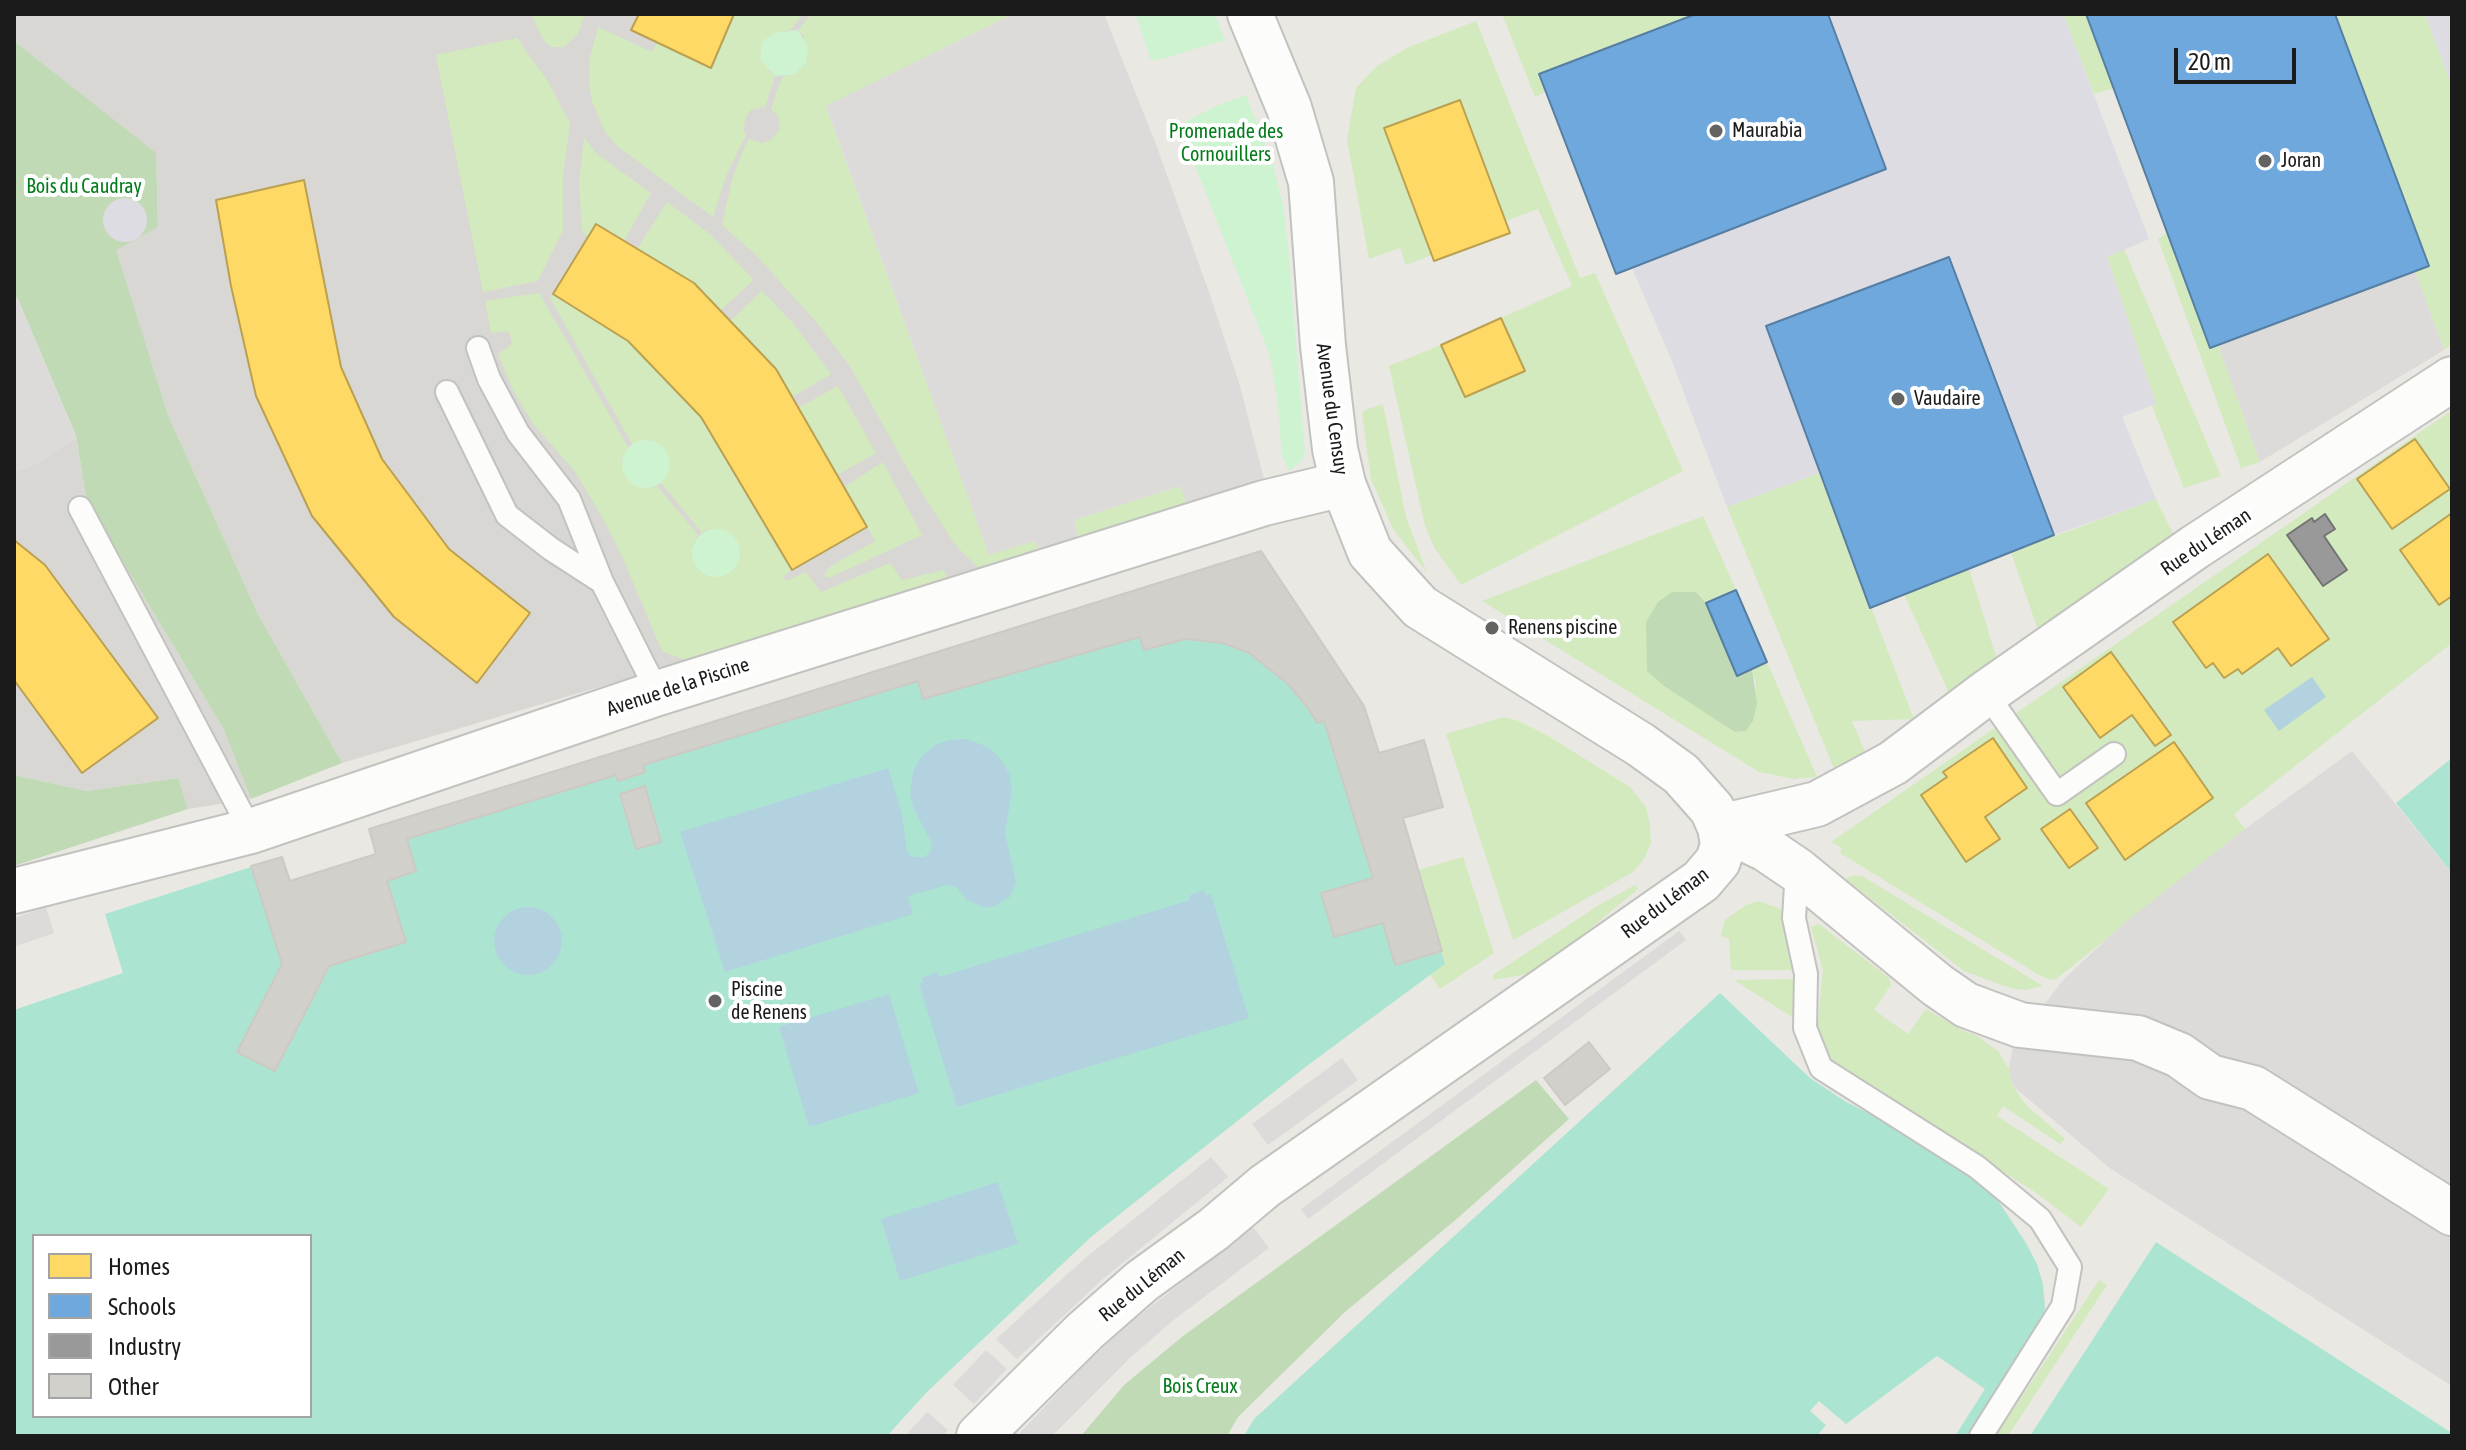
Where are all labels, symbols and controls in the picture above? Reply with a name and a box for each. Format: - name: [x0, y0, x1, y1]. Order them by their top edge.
- scale bar: [2178, 32, 2300, 82]
- text: 20 m: [2188, 48, 2231, 75]
- place label: Maurabia: [1732, 119, 1803, 143]
- park label: Promenade des Cornouillers: [1169, 120, 1283, 167]
- marker: Maurabia: [1707, 122, 1725, 140]
- place label: Joran: [2281, 149, 2321, 173]
- marker: Joran: [2256, 152, 2274, 170]
- park label: Bois du Caudray: [26, 175, 142, 199]
- street label: Avenue du Censuy: [1311, 342, 1353, 476]
- place label: Vaudaire: [1914, 387, 1981, 411]
- marker: Vaudaire: [1889, 390, 1907, 408]
- street label: Rue du Léman: [2156, 503, 2256, 581]
- place label: Renens piscine: [1508, 616, 1617, 640]
- marker: Renens piscine: [1483, 619, 1501, 637]
- street label: Avenue de la Piscine: [604, 653, 752, 721]
- street label: Rue du Léman: [1616, 862, 1714, 944]
- place label: Piscine de Renens: [731, 978, 807, 1025]
- marker: Piscine de Renens: [706, 992, 724, 1010]
- legend: [32, 1234, 312, 1418]
- street label: Rue du Léman: [1094, 1243, 1190, 1327]
- text: Homes: [108, 1253, 170, 1280]
- text: Schools: [108, 1293, 176, 1320]
- text: Industry: [108, 1333, 181, 1360]
- text: Other: [108, 1373, 159, 1400]
- park label: Bois Creux: [1163, 1375, 1237, 1399]

